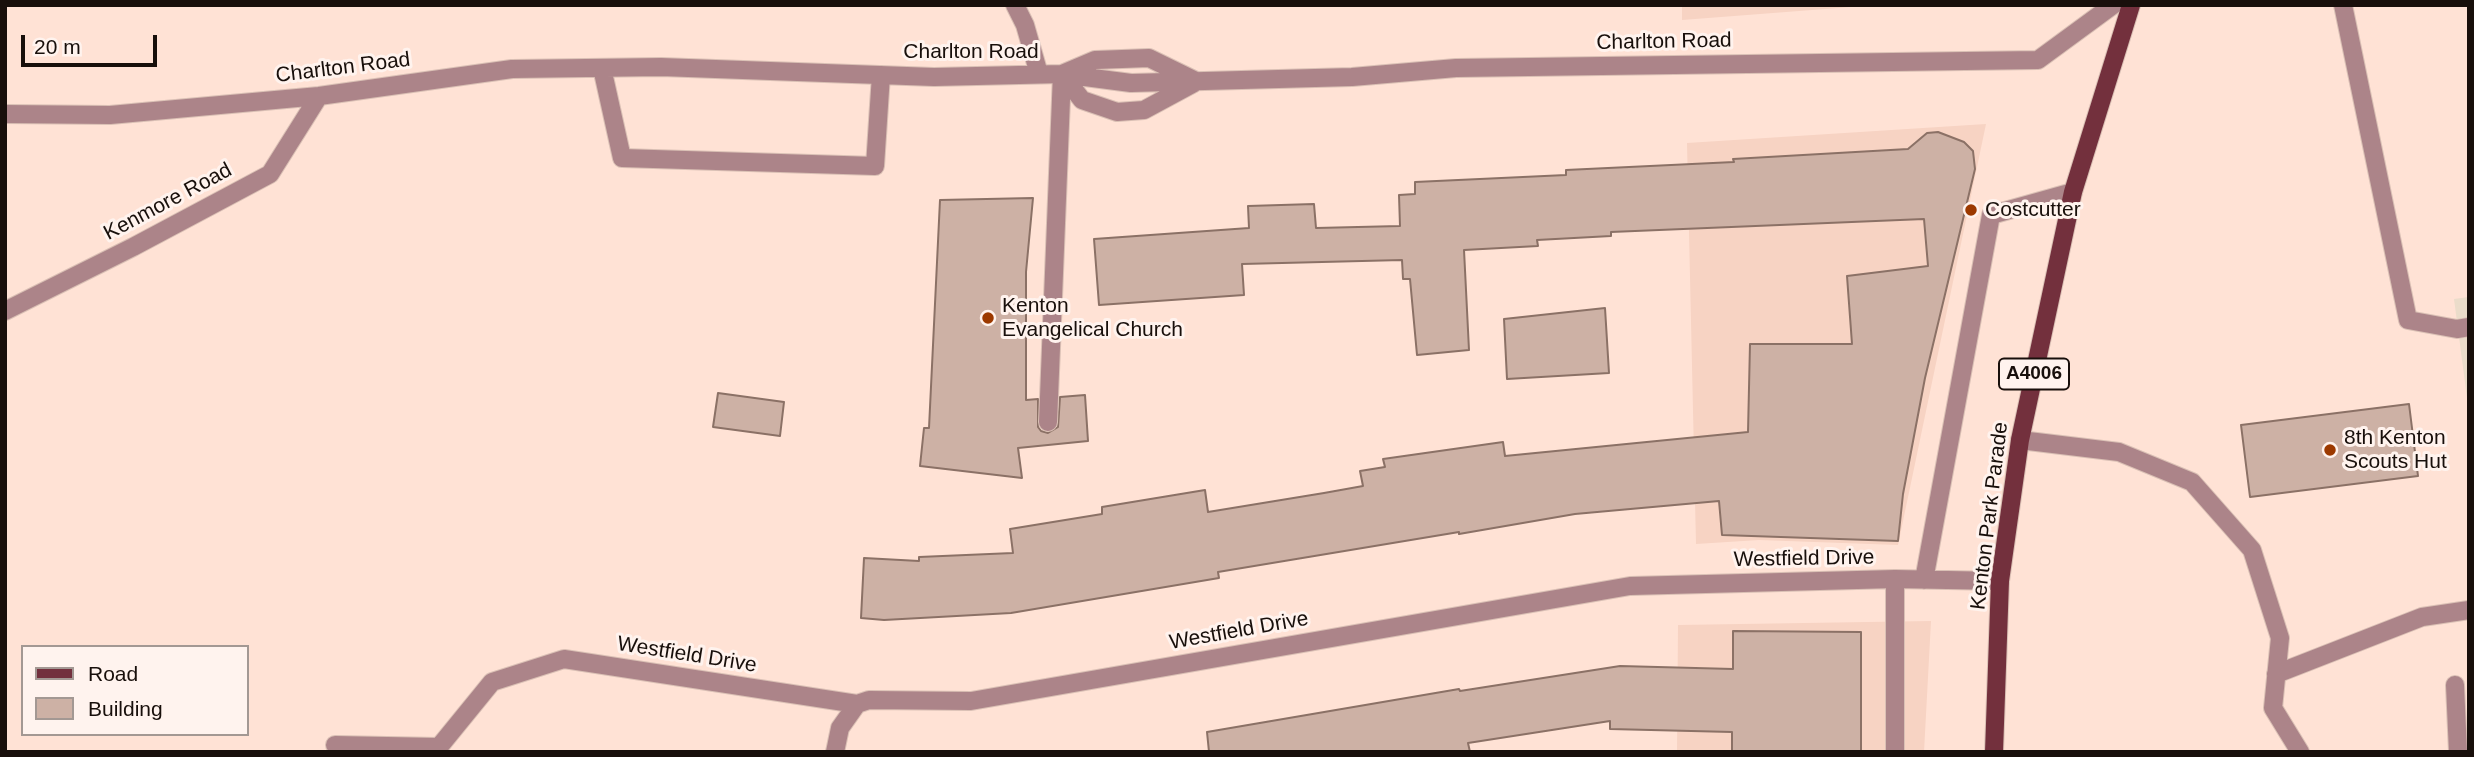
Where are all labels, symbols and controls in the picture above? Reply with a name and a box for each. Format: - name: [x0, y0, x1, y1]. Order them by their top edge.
- scale bar: [24, 21, 161, 65]
- street label: Charlton Road: [1596, 28, 1732, 56]
- text: 20 m: [34, 35, 81, 58]
- street label: Charlton Road: [903, 39, 1039, 65]
- street label: Charlton Road: [274, 47, 412, 89]
- street label: Kenmore Road: [100, 158, 236, 246]
- place label: Costcutter: [1985, 197, 2081, 223]
- marker: Costcutter: [1963, 202, 1979, 218]
- place label: Kenton Evangelical Church: [1002, 293, 1183, 343]
- marker: Kenton Evangelical Church: [980, 310, 996, 326]
- road number: A4006: [1999, 358, 2069, 390]
- street label: Kenton Park Parade: [1966, 421, 2014, 611]
- place label: 8th Kenton Scouts Hut: [2344, 425, 2447, 475]
- marker: 8th Kenton Scouts Hut: [2322, 442, 2338, 458]
- street label: Westfield Drive: [1733, 545, 1875, 573]
- street label: Westfield Drive: [1167, 606, 1311, 656]
- street label: Westfield Drive: [615, 632, 759, 678]
- legend: [21, 645, 248, 736]
- text: Road: [88, 662, 138, 685]
- text: Building: [88, 697, 163, 720]

